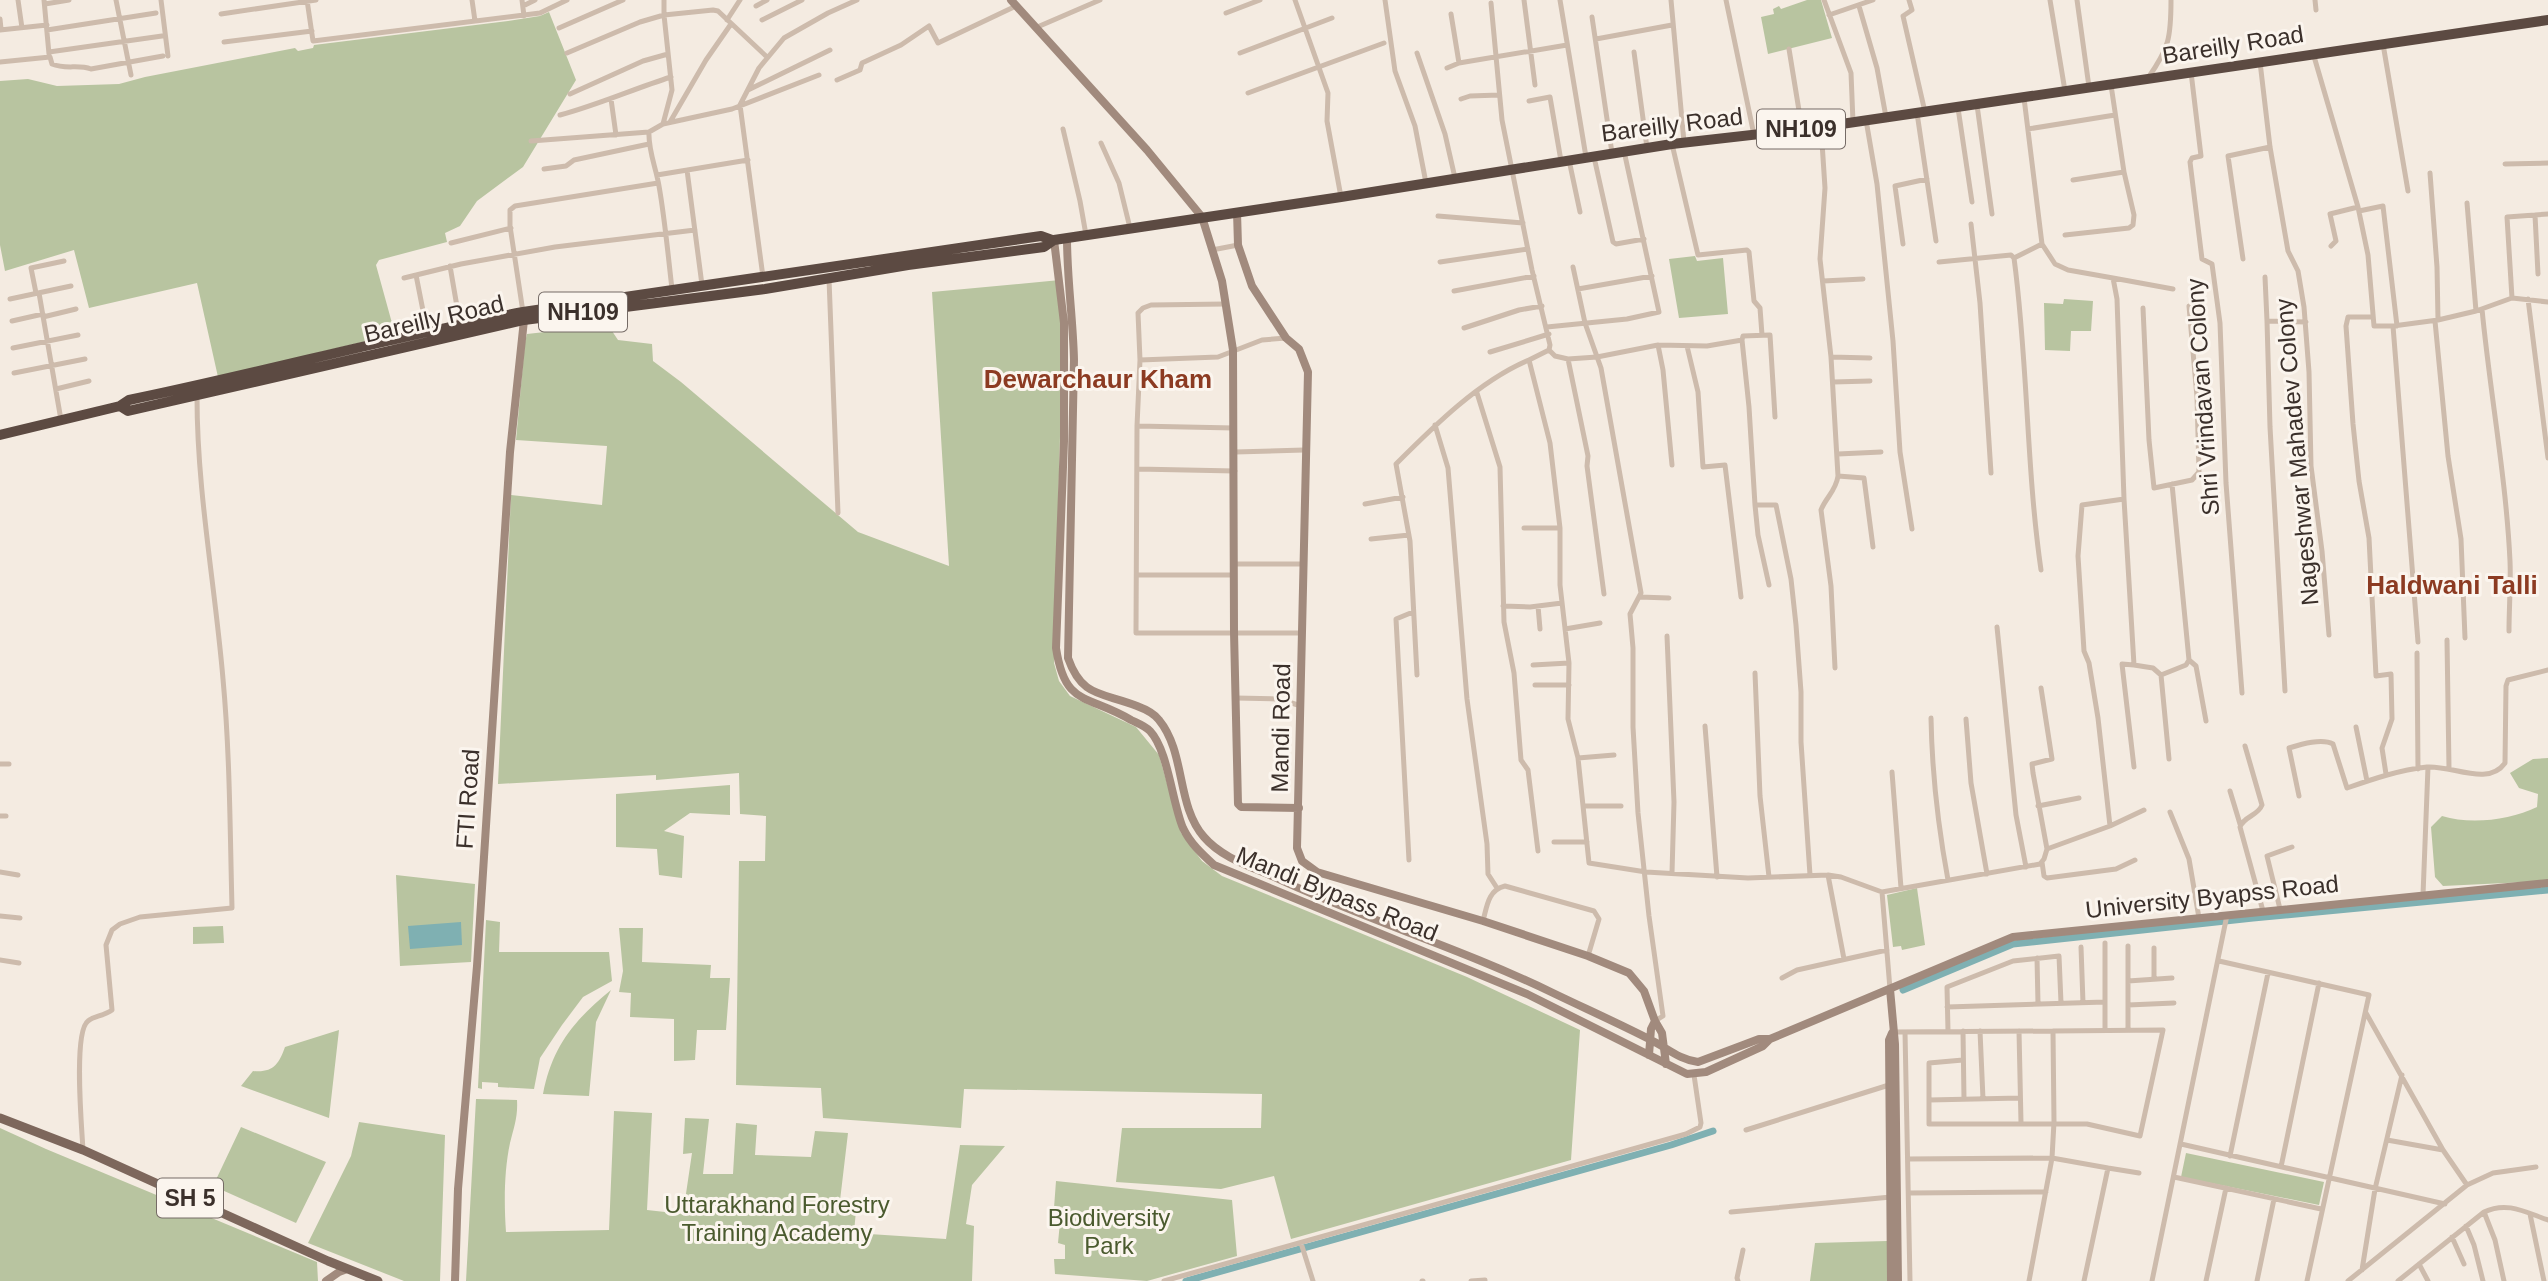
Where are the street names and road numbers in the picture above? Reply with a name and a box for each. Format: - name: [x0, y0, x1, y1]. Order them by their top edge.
- street label: Bareilly Road: [2160, 20, 2306, 69]
- street label: Bareilly Road: [1599, 102, 1744, 147]
- road number: NH109: [1757, 110, 1845, 148]
- street label: Shri Vrindavan Colony: [2181, 277, 2224, 517]
- street label: Bareilly Road: [361, 289, 506, 348]
- road number: NH109: [539, 292, 627, 332]
- street label: Nageshwar Mahadev Colony: [2270, 297, 2323, 607]
- street label: Mandi Road: [1266, 663, 1295, 793]
- street label: FTI Road: [451, 748, 484, 850]
- street label: Mandi Bypass Road: [1233, 841, 1442, 946]
- street label: University Byapss Road: [2084, 870, 2340, 923]
- road number: SH 5: [157, 1178, 223, 1218]

